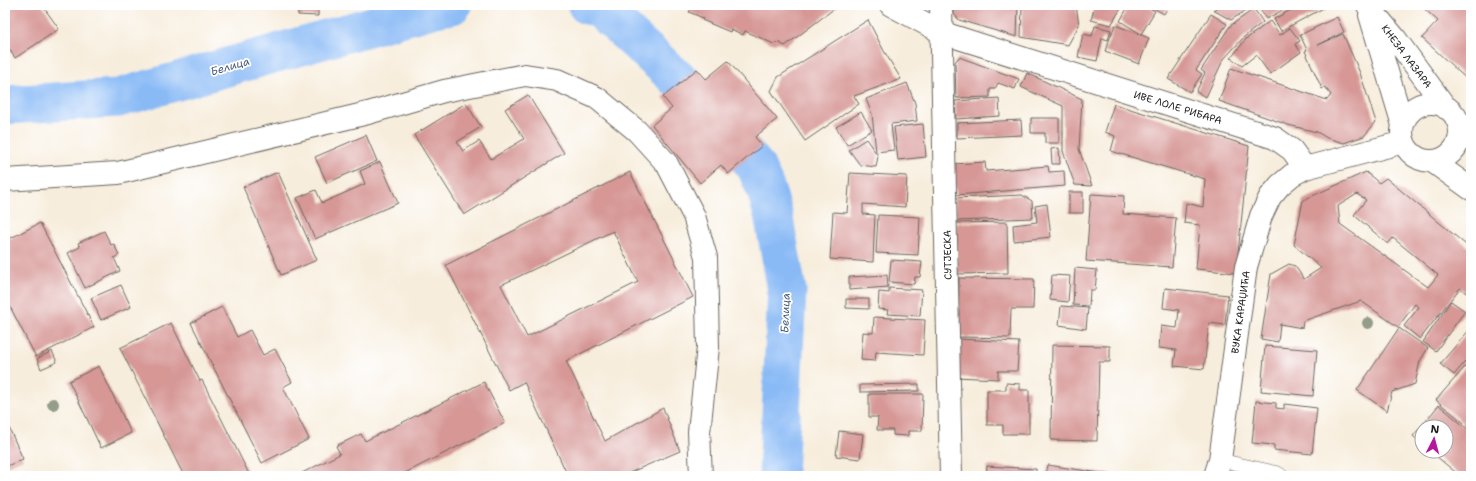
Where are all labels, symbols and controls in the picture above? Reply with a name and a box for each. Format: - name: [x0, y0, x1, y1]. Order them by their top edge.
- street label: КНЕЗА ЛАЗАРА: [1379, 22, 1435, 91]
- water label: Белица: [209, 54, 252, 79]
- street label: ИВЕ ЛОЛЕ РИБАРА: [1132, 88, 1224, 127]
- street label: СУТЈЕСКА: [941, 230, 954, 280]
- street label: ВУКА КАРАЏИЋА: [1228, 270, 1253, 354]
- water label: Белица: [777, 293, 794, 333]
- north arrow: [1414, 419, 1454, 459]
- text: N: [1430, 422, 1440, 437]

